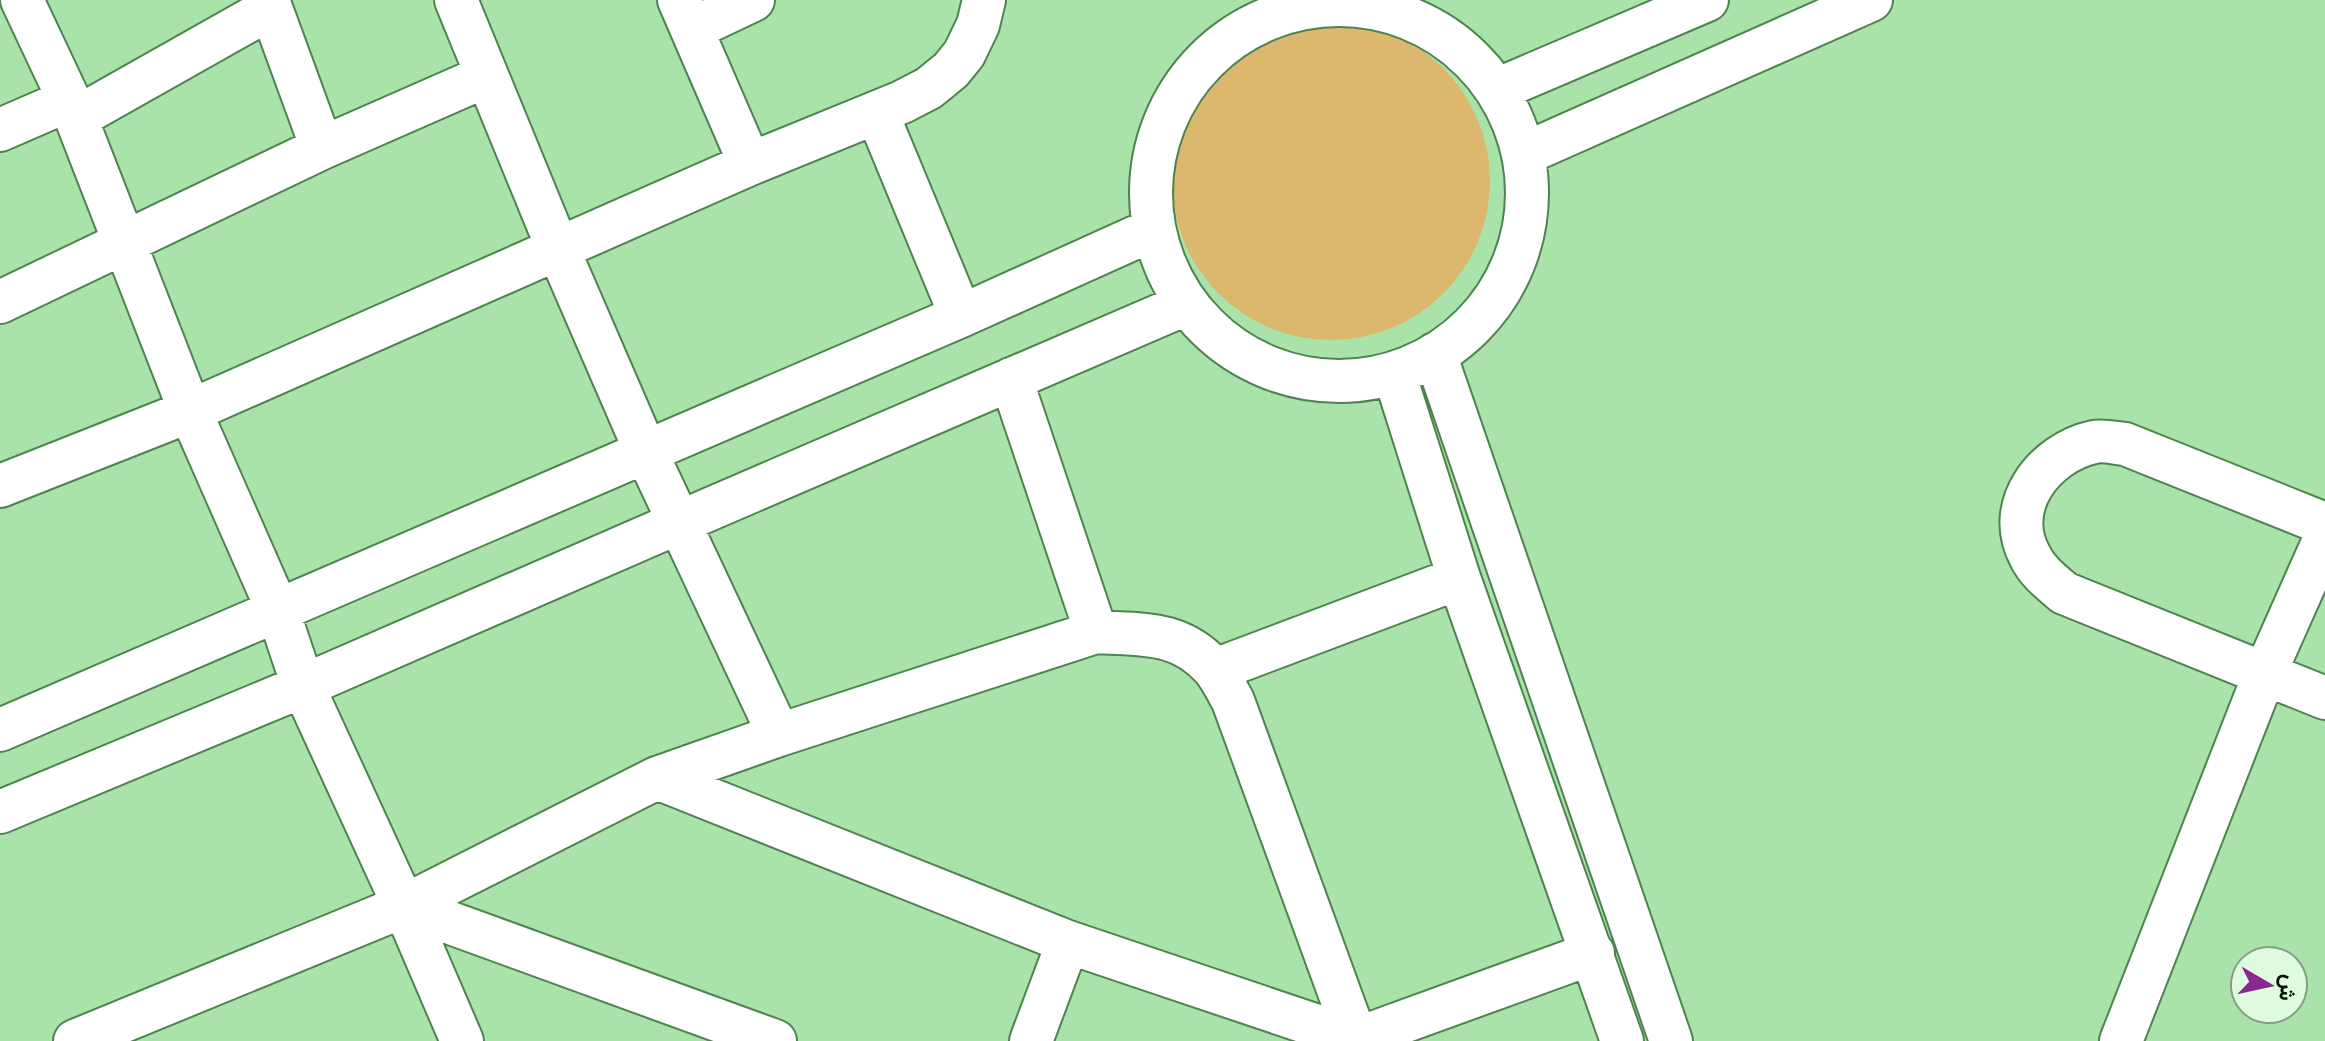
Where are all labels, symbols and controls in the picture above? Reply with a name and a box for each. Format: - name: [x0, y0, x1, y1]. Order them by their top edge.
- north arrow: [2229, 945, 2309, 1025]
- text: ش: [2273, 973, 2305, 1003]

